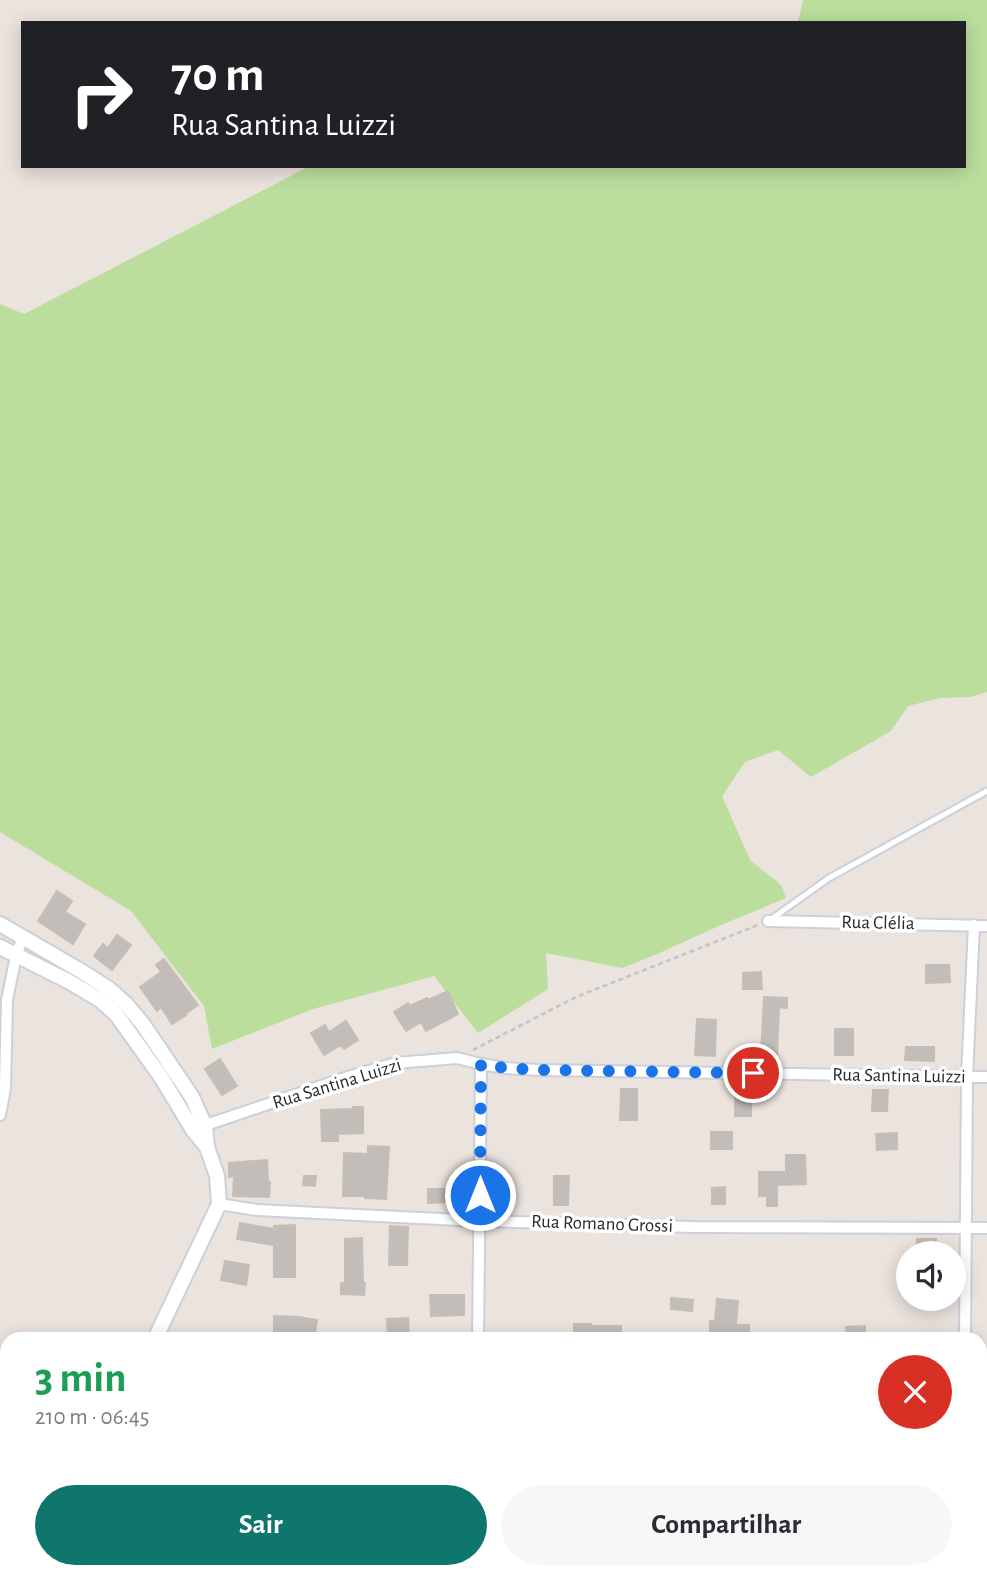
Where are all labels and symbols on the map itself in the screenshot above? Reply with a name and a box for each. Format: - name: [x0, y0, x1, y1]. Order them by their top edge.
- street label: Rua Clélia: [841, 913, 915, 933]
- pin: [723, 1043, 783, 1103]
- street label: Rua Santina Luizzi: [270, 1055, 404, 1113]
- street label: Rua Santina Luizzi: [832, 1065, 966, 1087]
- position arrow: [443, 1158, 517, 1232]
- street label: Rua Romano Grossi: [531, 1212, 673, 1236]

